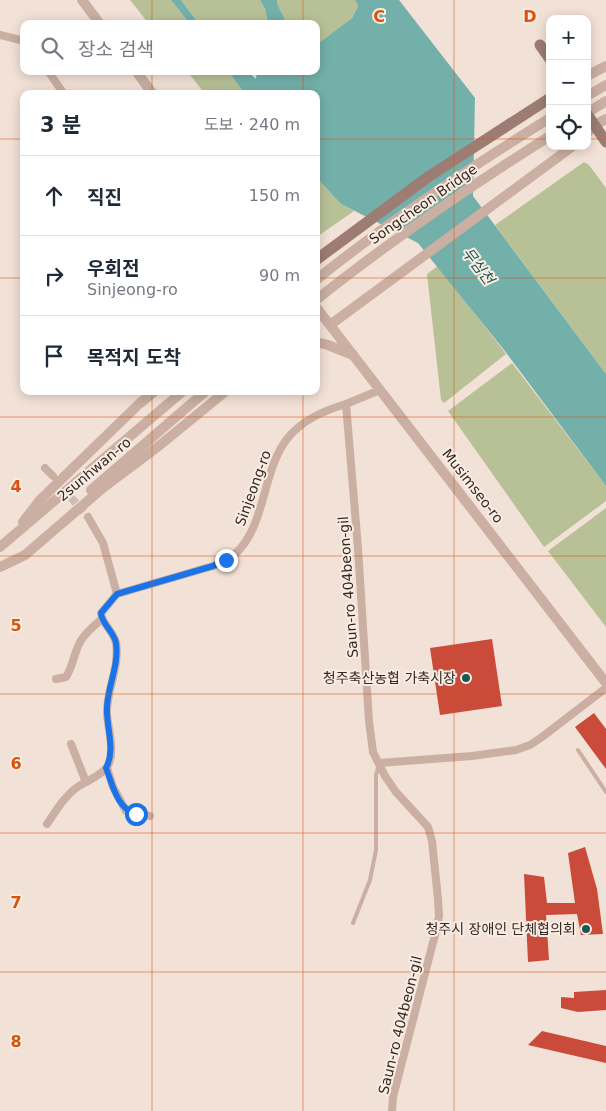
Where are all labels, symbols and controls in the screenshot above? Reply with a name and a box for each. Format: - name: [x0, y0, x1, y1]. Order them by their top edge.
- text: C: [373, 7, 385, 26]
- text: D: [523, 7, 537, 26]
- map controls: [546, 15, 591, 150]
- button: +: [546, 15, 591, 60]
- search box: [20, 20, 320, 75]
- icon: search: [38, 34, 66, 62]
- text: 장소 검색: [78, 38, 154, 60]
- button: −: [546, 60, 591, 105]
- button: locate: [546, 105, 591, 150]
- text: 3 분: [40, 113, 81, 137]
- text: 도보 · 240 m: [204, 115, 300, 134]
- street label: Songcheon Bridge: [366, 161, 480, 247]
- icon: ahead: [40, 182, 68, 210]
- text: 직진: [87, 186, 122, 208]
- text: 150 m: [249, 186, 300, 205]
- water label: 무심천: [458, 244, 499, 290]
- text: 우회전: [87, 257, 139, 279]
- icon: right: [40, 262, 68, 290]
- text: 90 m: [259, 266, 300, 285]
- text: Sinjeong-ro: [87, 280, 178, 299]
- icon: arrive: [40, 342, 68, 370]
- text: 목적지 도착: [87, 346, 181, 368]
- street label: 2sunhwan-ro: [54, 434, 134, 504]
- street label: Musimseo-ro: [439, 446, 507, 526]
- street label: Sinjeong-ro: [232, 448, 274, 528]
- text: 4: [10, 477, 22, 496]
- street label: Saun-ro 404beon-gil: [335, 516, 361, 658]
- route end: [215, 549, 238, 572]
- text: 5: [10, 616, 22, 635]
- place label: 청주축산농협 가축시장: [323, 670, 456, 686]
- marker: 청주축산농협 가축시장: [460, 672, 472, 684]
- text: 6: [10, 754, 22, 773]
- route start: [125, 803, 148, 826]
- text: 7: [10, 893, 22, 912]
- place label: 청주시 장애인 단체협의회: [425, 921, 576, 937]
- marker: 청주시 장애인 단체협의회: [580, 923, 592, 935]
- street label: Saun-ro 404beon-gil: [375, 954, 425, 1096]
- text: 8: [10, 1032, 22, 1051]

